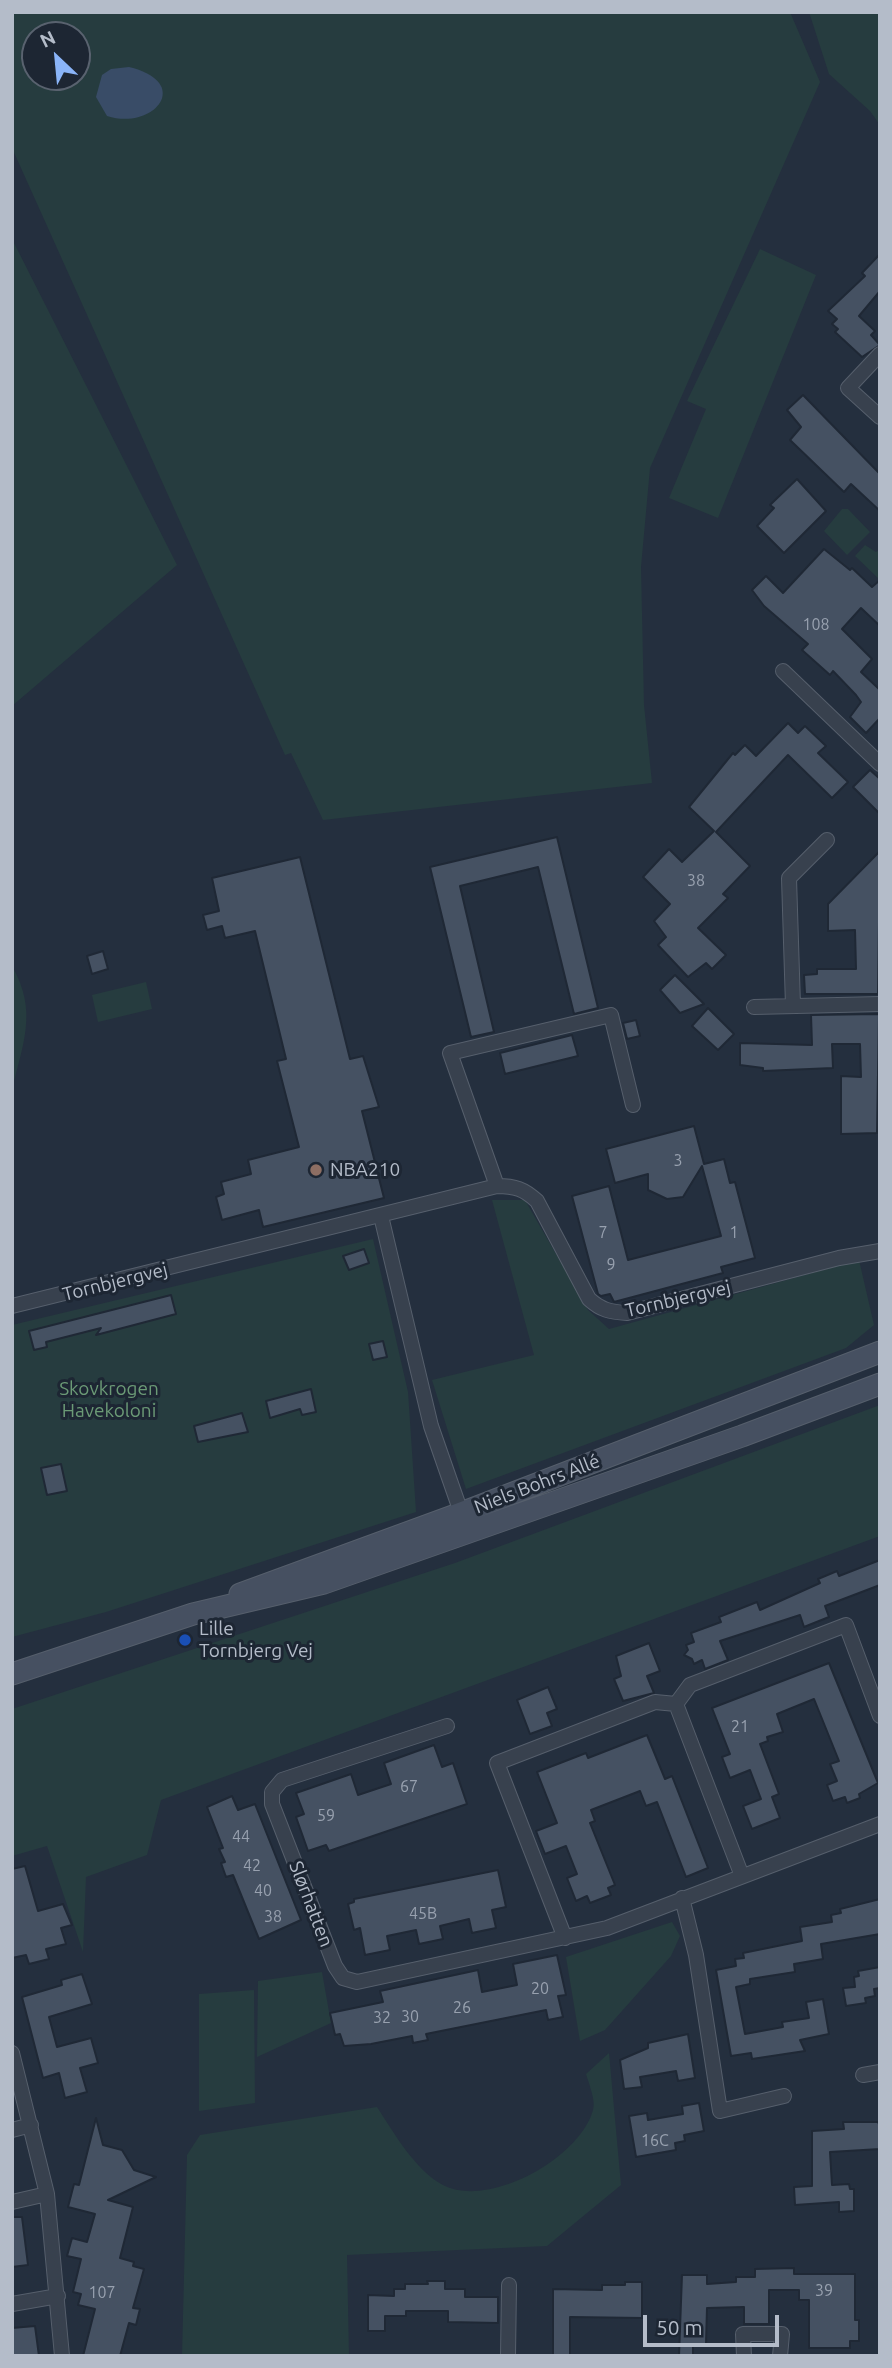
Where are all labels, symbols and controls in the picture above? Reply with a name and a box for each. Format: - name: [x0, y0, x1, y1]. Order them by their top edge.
- north arrow: [21, 21, 91, 91]
- text: N: [36, 26, 59, 52]
- house number: 108: [802, 615, 830, 635]
- house number: 38: [687, 871, 705, 891]
- house number: 3: [673, 1151, 683, 1171]
- place label: NBA210: [330, 1159, 400, 1181]
- marker: NBA210: [308, 1162, 324, 1178]
- house number: 7: [598, 1223, 608, 1243]
- house number: 1: [729, 1223, 739, 1243]
- house number: 9: [606, 1255, 616, 1275]
- street label: Tornbjergvej: [60, 1258, 170, 1306]
- street label: Tornbjergvej: [623, 1276, 733, 1322]
- park label: Skovkrogen Havekoloni: [59, 1378, 159, 1422]
- street label: Niels Bohrs Allé: [471, 1450, 603, 1518]
- place label: Lille Tornbjerg Vej: [199, 1618, 313, 1662]
- marker: Lille Tornbjerg Vej: [177, 1632, 193, 1648]
- house number: 21: [731, 1717, 749, 1737]
- house number: 67: [400, 1777, 418, 1797]
- house number: 59: [317, 1806, 335, 1826]
- house number: 44: [232, 1827, 250, 1847]
- house number: 42: [243, 1856, 261, 1876]
- street label: Slørhatten: [284, 1858, 338, 1950]
- house number: 40: [254, 1881, 272, 1901]
- house number: 45B: [409, 1904, 437, 1924]
- house number: 38: [264, 1907, 282, 1927]
- house number: 20: [531, 1979, 549, 1999]
- house number: 26: [453, 1998, 471, 2018]
- house number: 30: [401, 2007, 419, 2027]
- house number: 32: [373, 2008, 391, 2028]
- house number: 16C: [641, 2131, 669, 2151]
- house number: 39: [815, 2281, 833, 2301]
- house number: 107: [88, 2283, 116, 2303]
- scale bar: [647, 2302, 784, 2346]
- text: 50 m: [656, 2315, 703, 2339]

